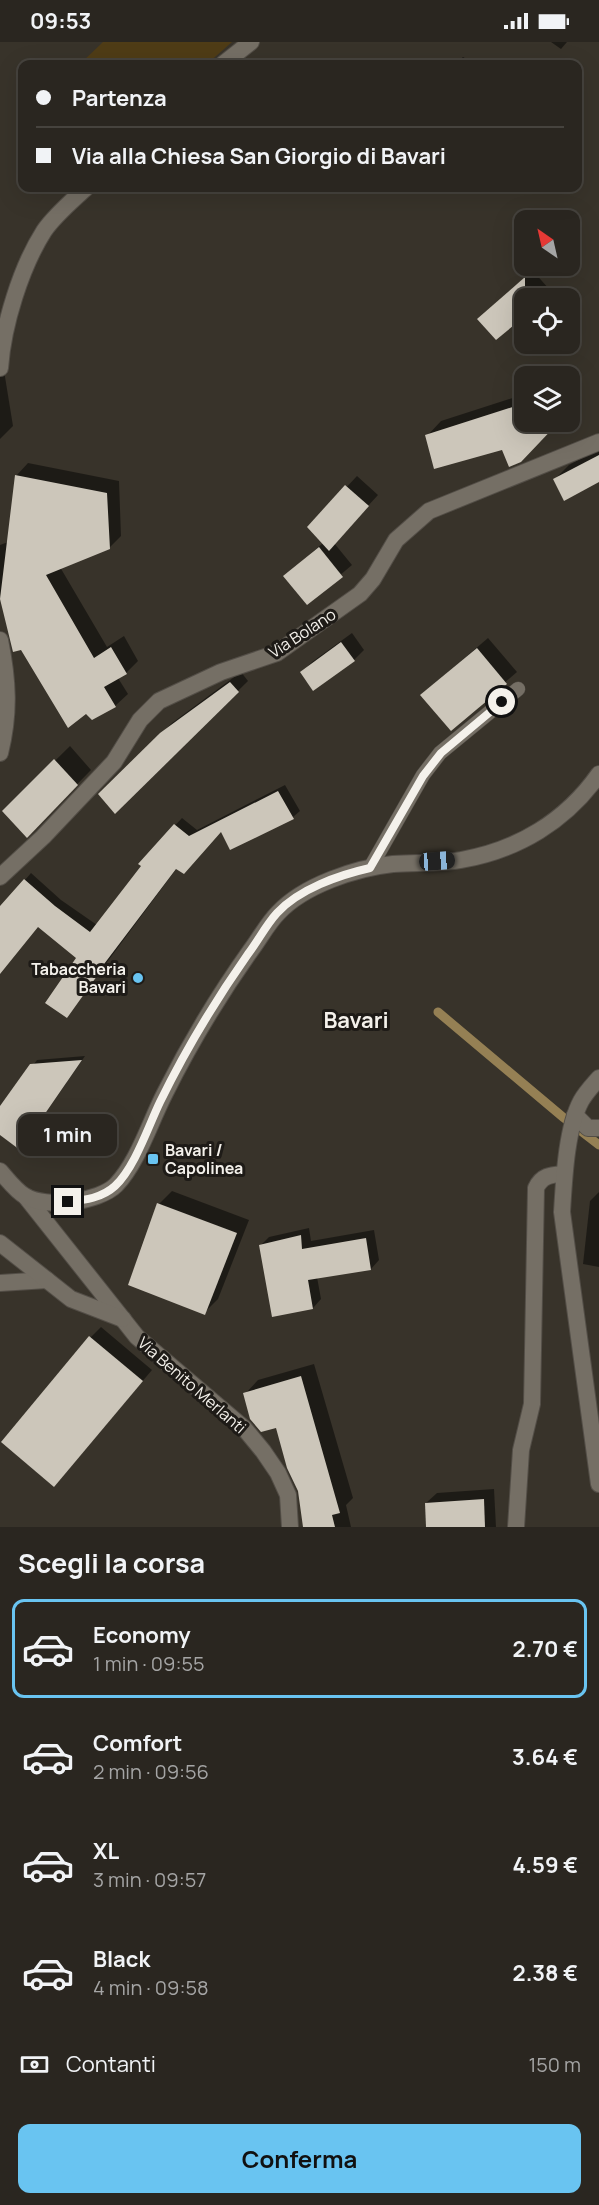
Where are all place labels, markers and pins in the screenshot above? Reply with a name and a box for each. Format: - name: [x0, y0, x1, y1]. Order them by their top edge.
- place label: Tabaccheria Bavari: [31, 958, 126, 998]
- marker: Tabaccheria Bavari: [131, 971, 145, 985]
- place label: Bavari / Capolinea: [165, 1139, 243, 1179]
- marker: Bavari / Capolinea: [146, 1152, 160, 1166]

